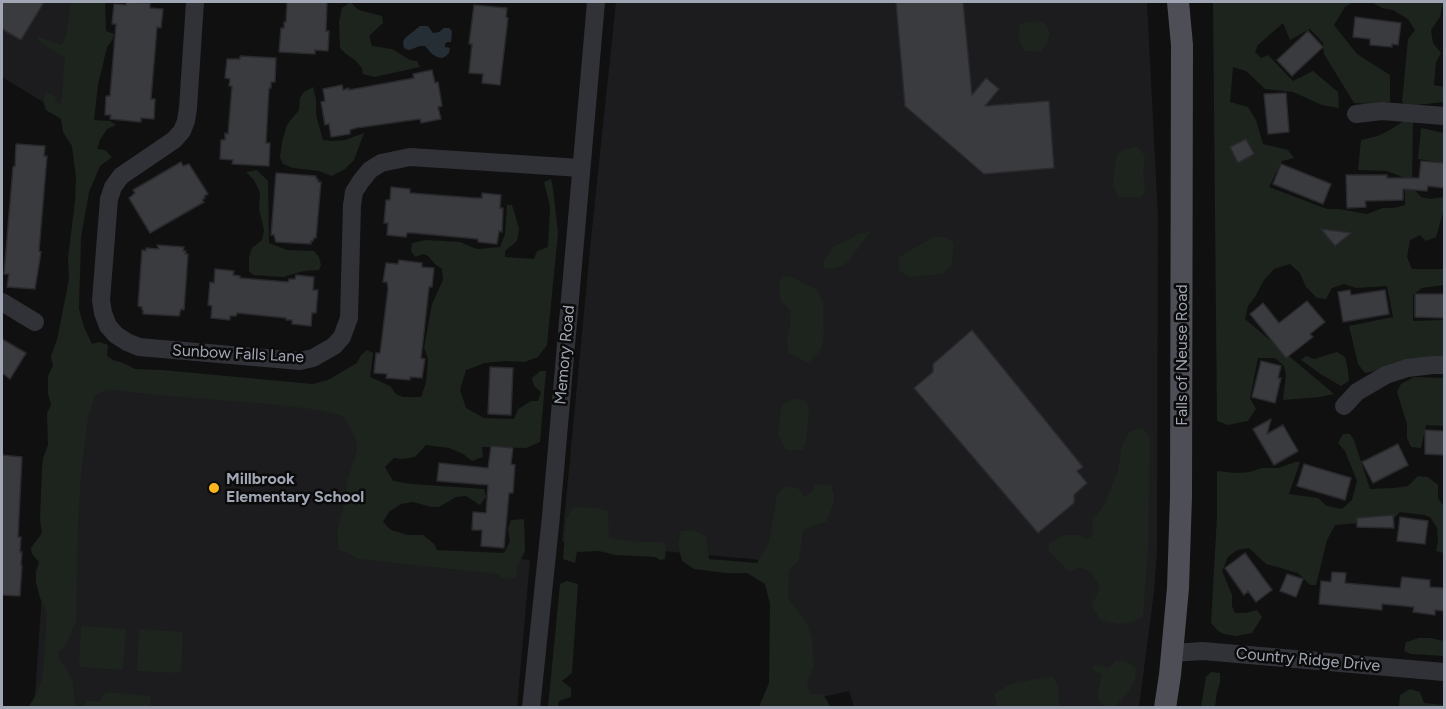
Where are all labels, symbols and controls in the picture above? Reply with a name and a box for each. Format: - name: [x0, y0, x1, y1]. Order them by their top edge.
- street label: Falls of Neuse Road: [1172, 284, 1192, 426]
- street label: Memory Road: [551, 304, 579, 406]
- street label: Sunbow Falls Lane: [172, 341, 304, 367]
- place label: Millbrook Elementary School: [226, 469, 364, 507]
- marker: Millbrook Elementary School: [207, 481, 221, 495]
- street label: Country Ridge Drive: [1235, 644, 1381, 676]

